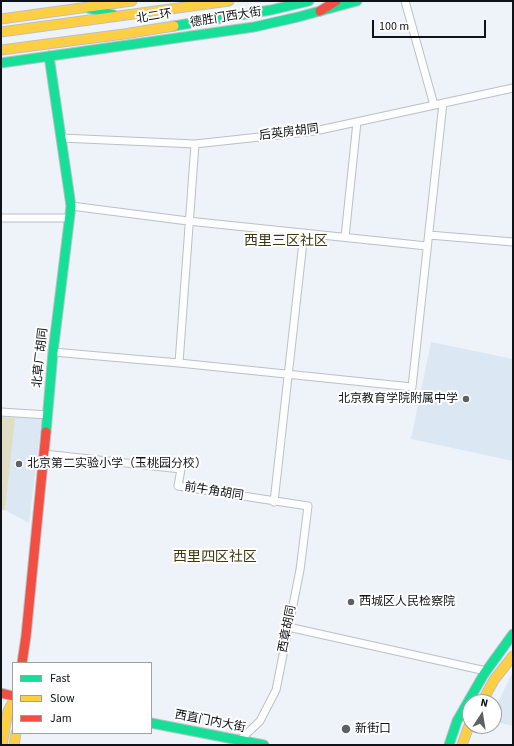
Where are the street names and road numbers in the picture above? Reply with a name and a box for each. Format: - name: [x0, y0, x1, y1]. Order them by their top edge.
- street label: 德胜门西大街: [189, 5, 263, 31]
- street label: 北二环: [135, 7, 173, 27]
- street label: 后英房胡同: [258, 122, 320, 144]
- street label: 北草厂胡同: [31, 327, 51, 389]
- street label: 前牛角胡同: [183, 480, 245, 504]
- street label: 西章胡同: [276, 604, 300, 654]
- street label: 西直门内大街: [173, 708, 247, 736]

